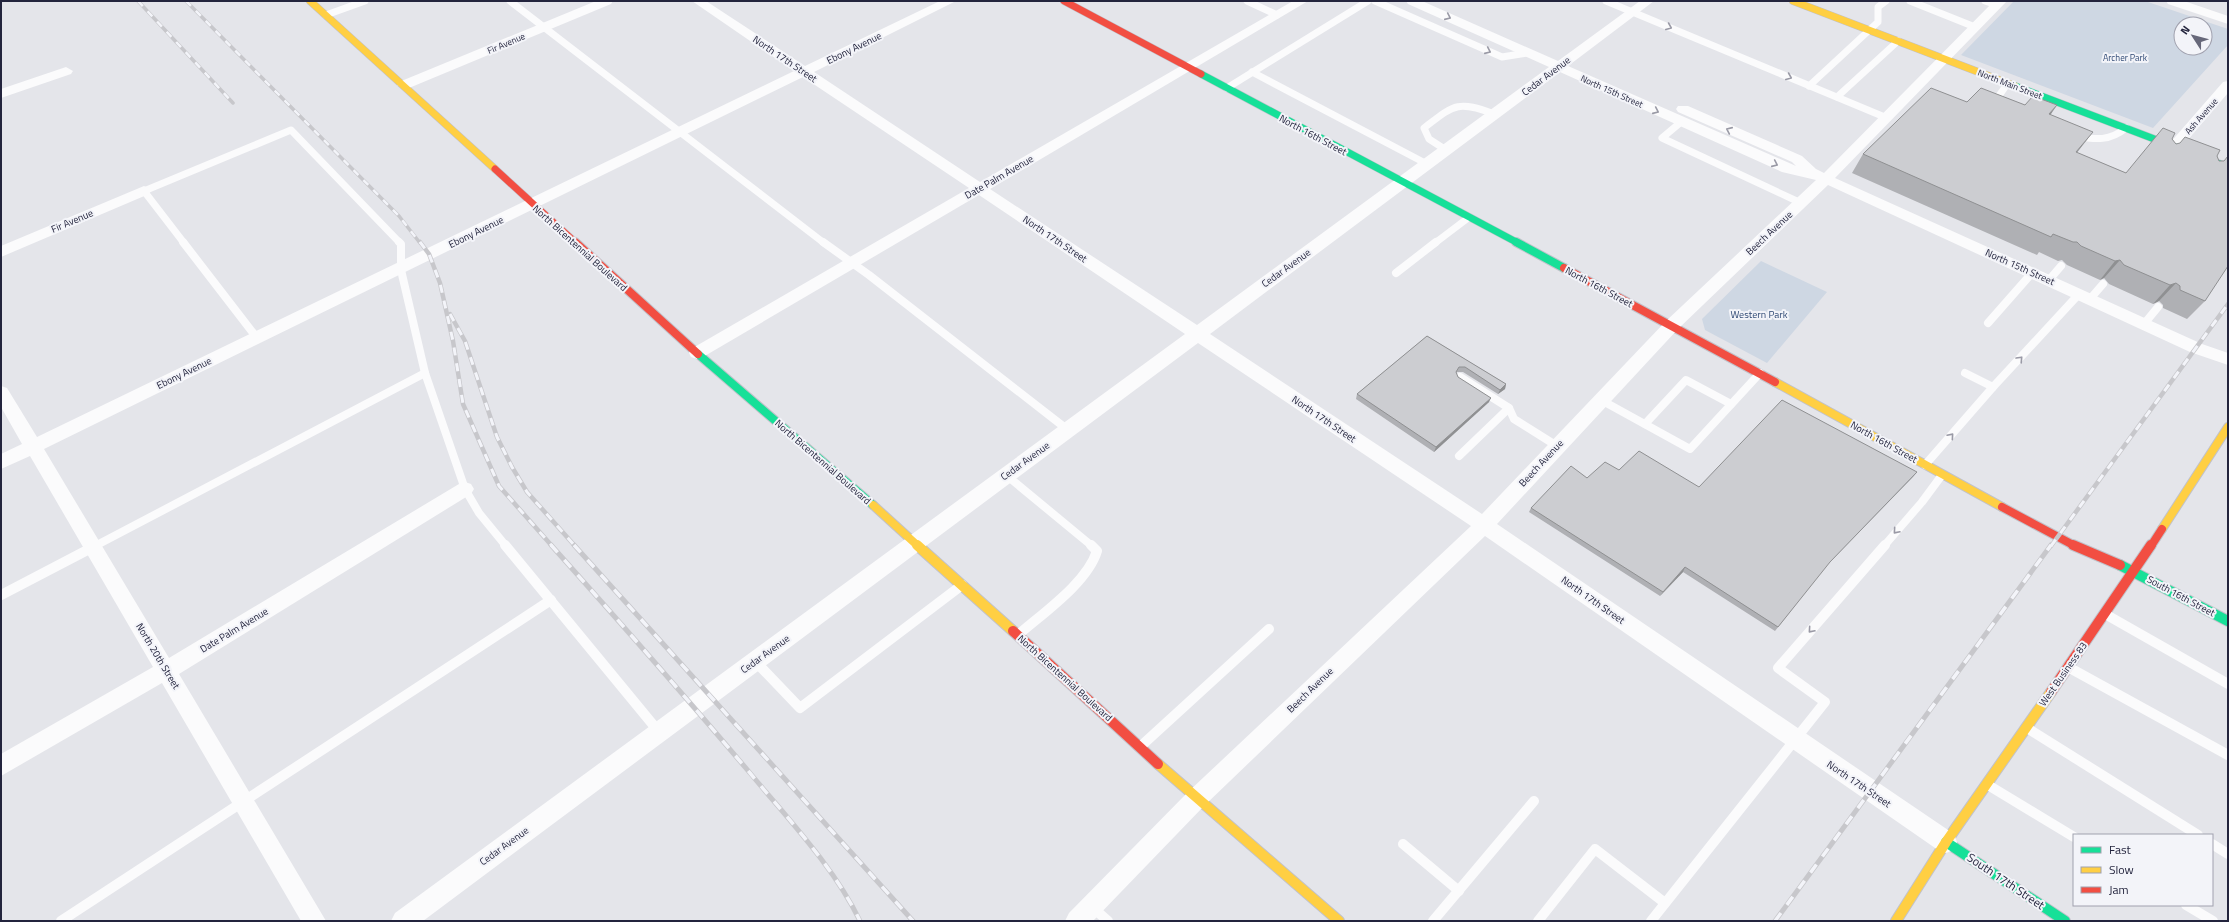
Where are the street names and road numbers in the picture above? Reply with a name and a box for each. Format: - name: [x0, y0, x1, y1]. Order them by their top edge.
- street label: Ebony Avenue: [824, 28, 884, 68]
- street label: Fir Avenue: [485, 29, 527, 57]
- street label: North 17th Street: [750, 32, 821, 86]
- street label: Cedar Avenue: [1518, 53, 1574, 99]
- street label: North Main Street: [1976, 66, 2045, 103]
- street label: North 15th Street: [1579, 71, 1646, 111]
- street label: Ash Avenue: [2181, 95, 2221, 137]
- street label: North 16th Street: [1277, 111, 1350, 159]
- street label: Date Palm Avenue: [962, 151, 1036, 203]
- street label: North Bicentennial Boulevard: [529, 201, 631, 295]
- street label: Fir Avenue: [49, 205, 95, 237]
- street label: Beech Avenue: [1742, 207, 1796, 259]
- street label: Ebony Avenue: [446, 212, 506, 252]
- street label: North 17th Street: [1020, 212, 1091, 266]
- street label: Cedar Avenue: [1258, 245, 1314, 291]
- street label: North 15th Street: [1983, 245, 2058, 289]
- street label: North 16th Street: [1563, 263, 1636, 311]
- street label: Ebony Avenue: [154, 353, 214, 393]
- street label: North 17th Street: [1289, 392, 1360, 446]
- street label: North Bicentennial Boulevard: [772, 416, 874, 508]
- street label: North 16th Street: [1848, 417, 1921, 467]
- street label: Beech Avenue: [1515, 436, 1567, 490]
- street label: Cedar Avenue: [997, 438, 1053, 484]
- street label: North 17th Street: [1558, 572, 1628, 628]
- street label: South 16th Street: [2144, 572, 2218, 620]
- street label: Date Palm Avenue: [197, 604, 271, 656]
- street label: North 20th Street: [132, 620, 184, 692]
- street label: Cedar Avenue: [737, 631, 793, 677]
- street label: North Bicentennial Boulevard: [1014, 631, 1116, 725]
- street label: West Business 83: [2035, 639, 2091, 709]
- street label: Beech Avenue: [1283, 664, 1337, 716]
- street label: North 17th Street: [1824, 757, 1895, 811]
- street label: Cedar Avenue: [476, 823, 532, 869]
- street label: South 17th Street: [1963, 848, 2049, 915]

